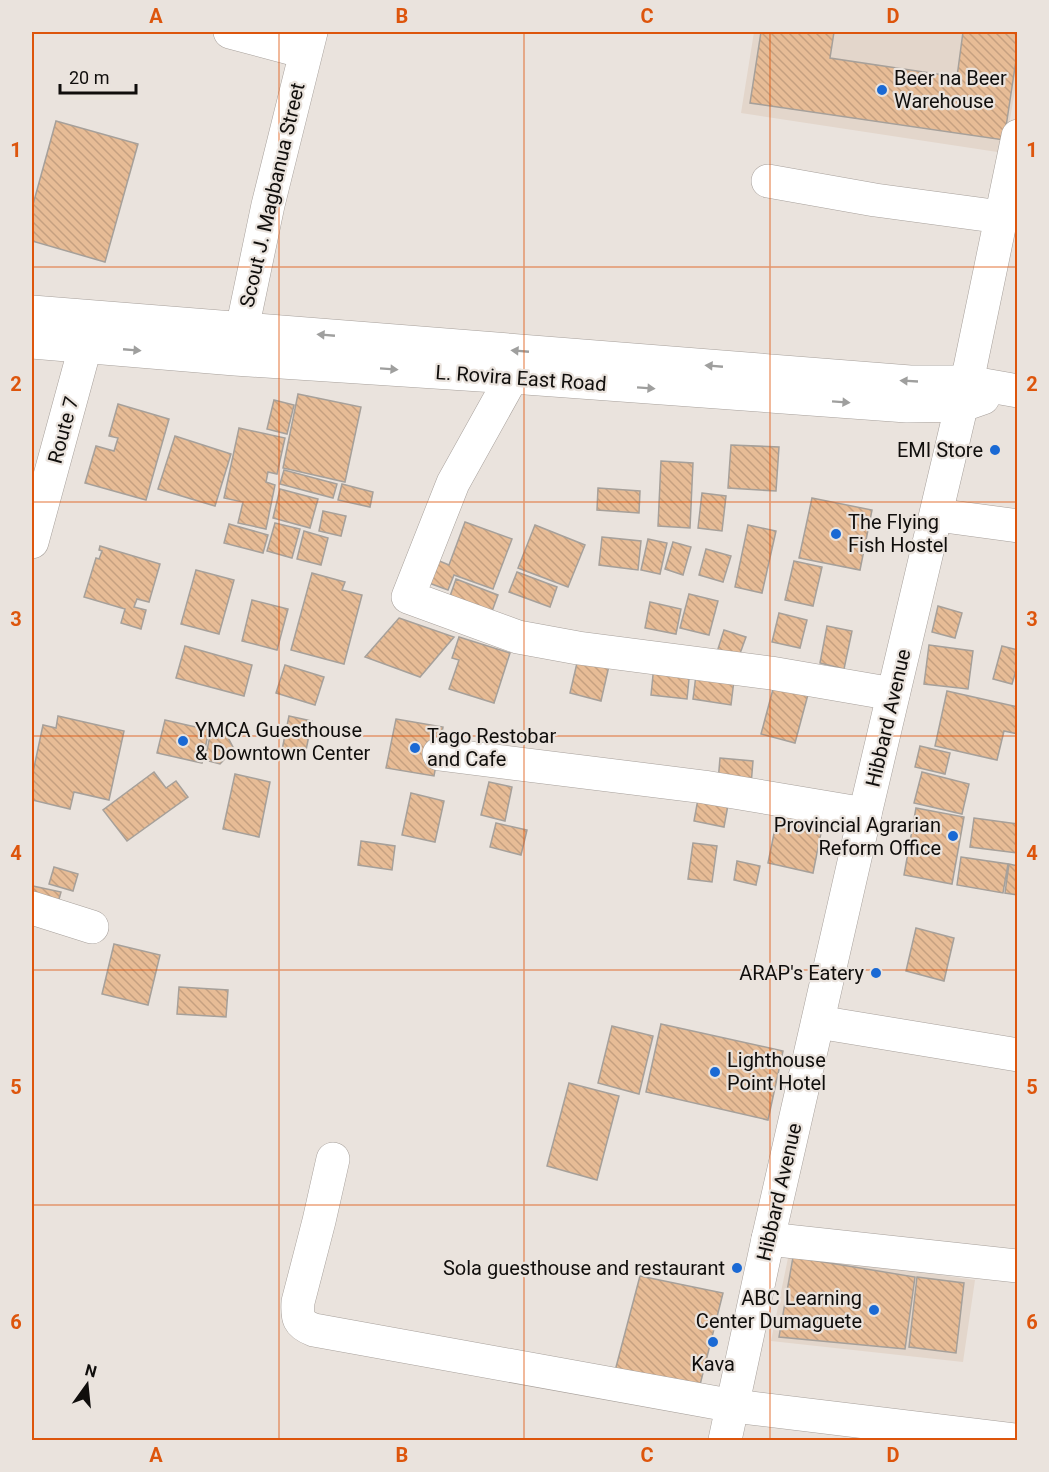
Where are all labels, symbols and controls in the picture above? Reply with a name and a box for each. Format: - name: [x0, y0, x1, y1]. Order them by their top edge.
- text: A: [149, 4, 163, 28]
- text: B: [396, 4, 408, 28]
- text: C: [640, 4, 654, 28]
- text: D: [887, 4, 900, 28]
- scale bar: [60, 57, 136, 95]
- place label: Beer na Beer Warehouse: [894, 66, 1007, 113]
- text: 20 m: [69, 67, 109, 88]
- street label: Scout J. Magbanua Street: [234, 80, 310, 310]
- marker: Beer na Beer Warehouse: [875, 83, 889, 97]
- text: 1: [10, 138, 22, 162]
- text: 1: [1026, 138, 1038, 162]
- one-way arrow: [316, 330, 335, 340]
- one-way arrow: [122, 345, 141, 355]
- one-way arrow: [511, 346, 530, 356]
- street label: L. Rovira East Road: [435, 360, 607, 396]
- one-way arrow: [705, 361, 724, 371]
- one-way arrow: [379, 364, 398, 374]
- text: 2: [10, 372, 22, 396]
- text: 2: [1026, 372, 1038, 396]
- one-way arrow: [899, 377, 918, 386]
- one-way arrow: [637, 383, 656, 392]
- street label: Route 7: [43, 394, 83, 466]
- one-way arrow: [831, 397, 850, 406]
- place label: EMI Store: [897, 438, 983, 462]
- marker: EMI Store: [988, 443, 1002, 457]
- place label: The Flying Fish Hostel: [848, 510, 948, 557]
- marker: The Flying Fish Hostel: [829, 527, 843, 541]
- text: 3: [10, 607, 22, 631]
- text: 3: [1026, 607, 1038, 631]
- street label: Hibbard Avenue: [860, 647, 916, 789]
- place label: YMCA Guesthouse & Downtown Center: [195, 718, 371, 765]
- place label: Tago Restobar and Cafe: [427, 724, 556, 771]
- marker: YMCA Guesthouse & Downtown Center: [176, 734, 190, 748]
- marker: Tago Restobar and Cafe: [408, 741, 422, 755]
- place label: Provincial Agrarian Reform Office: [774, 813, 941, 860]
- marker: Provincial Agrarian Reform Office: [946, 829, 960, 843]
- text: 4: [10, 841, 22, 865]
- text: 4: [1026, 841, 1038, 865]
- place label: ARAP's Eatery: [739, 961, 865, 985]
- marker: ARAP's Eatery: [869, 966, 883, 980]
- place label: Lighthouse Point Hotel: [727, 1048, 826, 1095]
- marker: Lighthouse Point Hotel: [708, 1065, 722, 1079]
- text: 5: [10, 1075, 22, 1099]
- text: 5: [1026, 1075, 1038, 1099]
- street label: Hibbard Avenue: [751, 1121, 807, 1263]
- place label: Sola guesthouse and restaurant: [443, 1256, 725, 1280]
- marker: Sola guesthouse and restaurant: [730, 1261, 744, 1275]
- place label: ABC Learning Center Dumaguete: [696, 1286, 862, 1333]
- marker: ABC Learning Center Dumaguete: [867, 1303, 881, 1317]
- text: 6: [10, 1310, 22, 1334]
- text: 6: [1026, 1310, 1038, 1334]
- marker: Kava: [706, 1335, 720, 1349]
- place label: Kava: [691, 1352, 735, 1376]
- north arrow: [57, 1355, 117, 1415]
- text: N: [83, 1360, 99, 1382]
- text: A: [149, 1443, 163, 1467]
- text: B: [396, 1443, 408, 1467]
- text: C: [640, 1443, 654, 1467]
- text: D: [887, 1443, 900, 1467]

